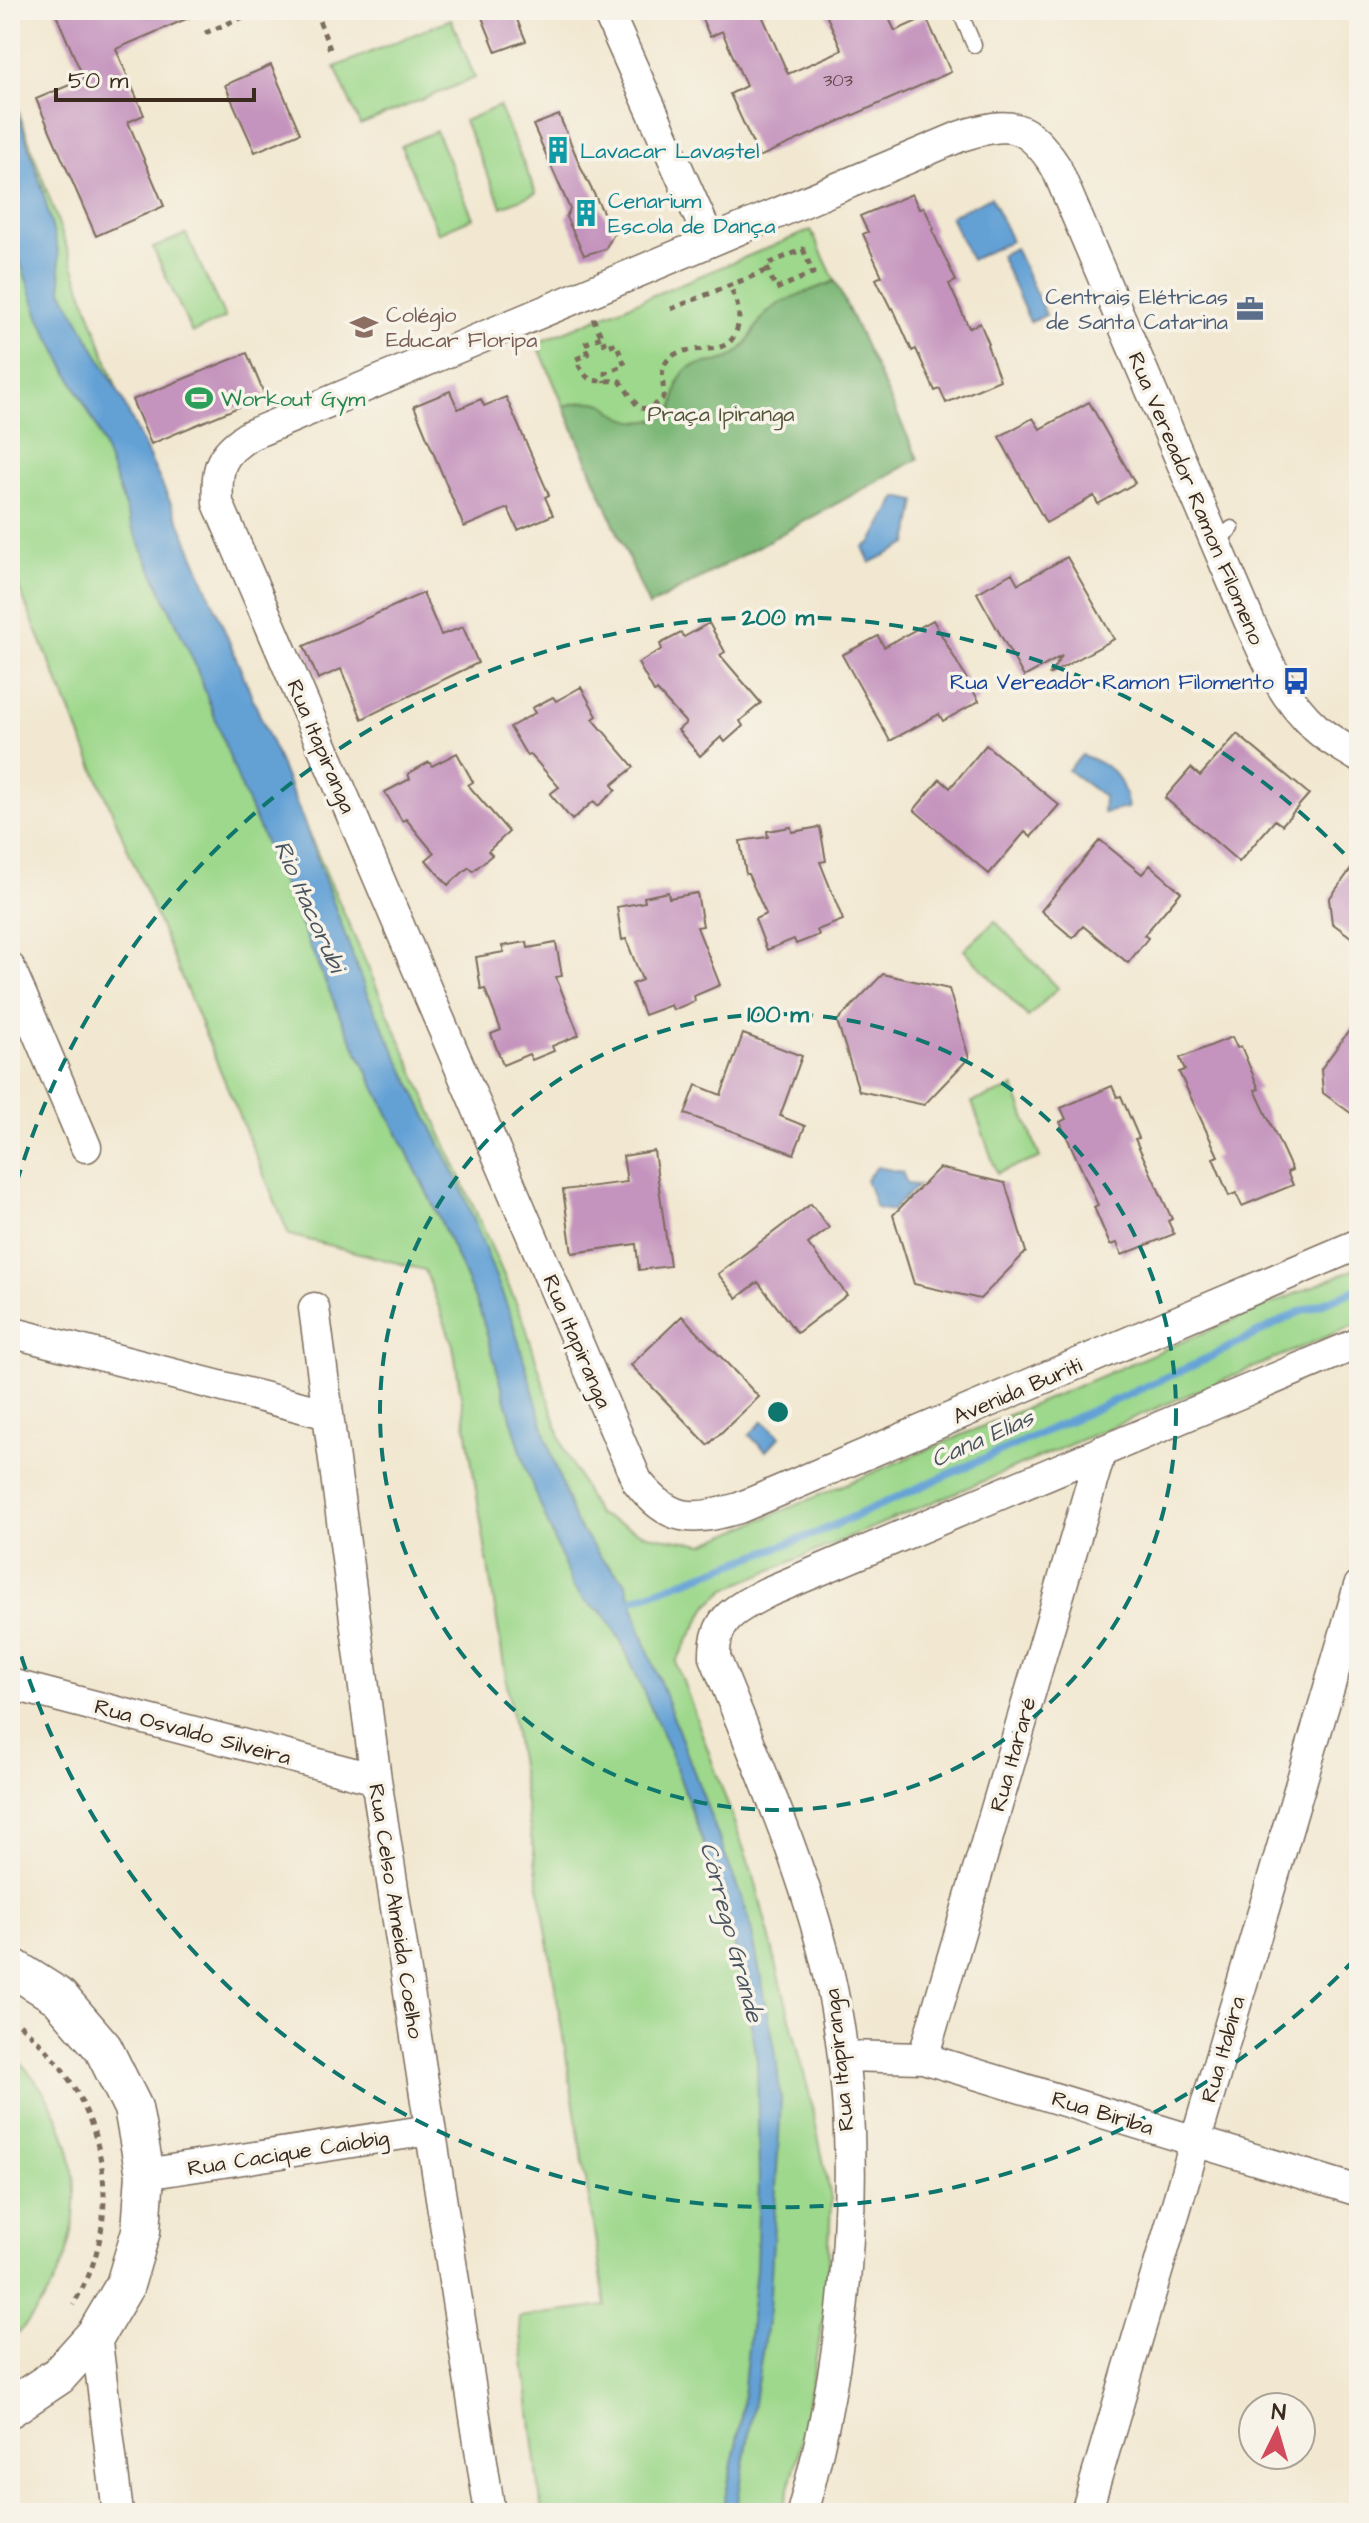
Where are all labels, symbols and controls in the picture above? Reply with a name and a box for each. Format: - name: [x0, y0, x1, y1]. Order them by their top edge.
- scale bar: [56, 52, 254, 102]
- text: 50 m: [68, 64, 129, 98]
- house number: 303: [823, 68, 853, 93]
- building icon: Lavacar Lavastel: [543, 135, 573, 165]
- place label: Lavacar Lavastel: [580, 136, 759, 167]
- place label: Cenarium Escola de Dança: [608, 186, 775, 242]
- building icon: Cenarium Escola de Dança: [571, 198, 601, 228]
- place label: Centrais Elétricas de Santa Catarina: [1045, 282, 1228, 338]
- office icon: Centrais Elétricas de Santa Catarina: [1235, 294, 1265, 324]
- place label: Colégio Educar Floripa: [386, 300, 538, 356]
- school or university icon: Colégio Educar Floripa: [349, 312, 379, 342]
- street label: Rua Vereador Ramon Filomeno: [1120, 347, 1272, 650]
- sports icon: Workout Gym: [184, 383, 214, 413]
- place label: Workout Gym: [221, 384, 365, 416]
- park label: Praça Ipiranga: [647, 399, 795, 431]
- text: 200 m: [741, 601, 814, 635]
- bus stop icon: Rua Vereador Ramon Filomento: [1281, 666, 1311, 696]
- place label: Rua Vereador Ramon Filomento: [950, 667, 1275, 698]
- street label: Rua Itapiranga: [278, 675, 363, 819]
- water label: Rio Itacorubi: [265, 835, 355, 981]
- text: 100 m: [747, 998, 809, 1032]
- street label: Rua Itapiranga: [534, 1270, 619, 1414]
- street label: Avenida Buriti: [948, 1350, 1087, 1433]
- centre of rings: [764, 1398, 792, 1426]
- water label: Cana Elias: [926, 1400, 1041, 1477]
- street label: Rua Osvaldo Silveira: [91, 1691, 294, 1774]
- street label: Rua Itararé: [982, 1694, 1045, 1815]
- street label: Rua Celso Almeida Coelho: [360, 1781, 431, 2042]
- water label: Córrego Grande: [690, 1839, 772, 2027]
- street label: Rua Itapiranga: [817, 1987, 863, 2132]
- street label: Rua Itabira: [1193, 1993, 1253, 2106]
- street label: Rua Biriba: [1048, 2083, 1157, 2144]
- street label: Rua Cacique Caiobig: [185, 2122, 391, 2186]
- north arrow: [1237, 2391, 1317, 2471]
- text: N: [1270, 2397, 1287, 2429]

